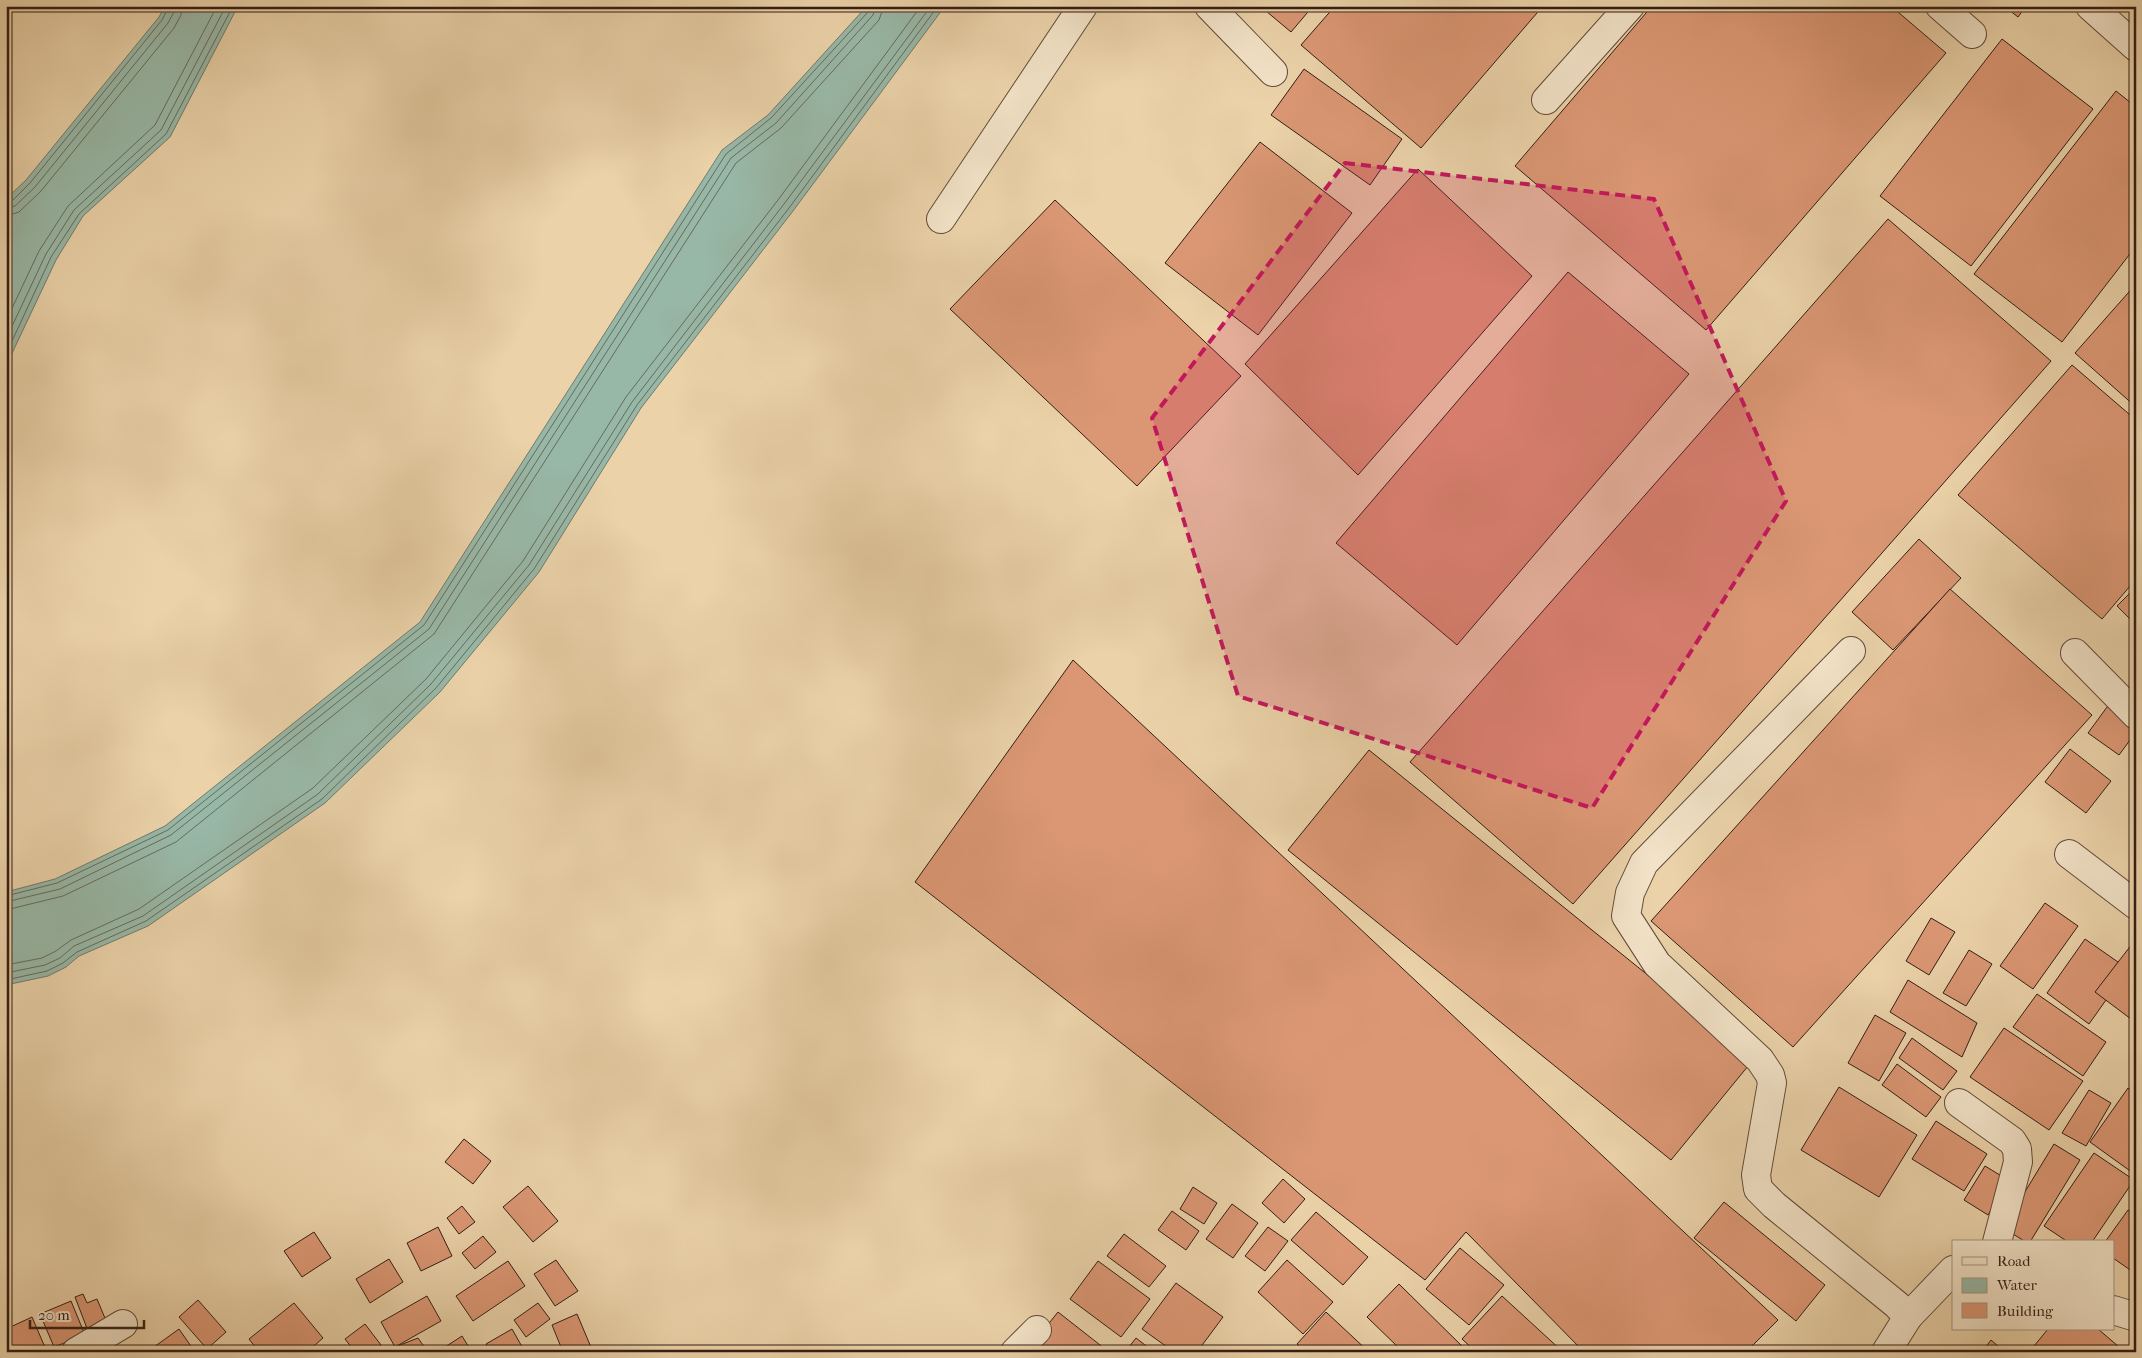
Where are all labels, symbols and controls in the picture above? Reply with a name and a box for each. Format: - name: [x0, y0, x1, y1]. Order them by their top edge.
- legend: [1952, 1240, 2114, 1330]
- text: Road: [1997, 1252, 2031, 1270]
- text: Water: [1996, 1276, 2037, 1294]
- scale bar: [30, 1298, 144, 1330]
- text: Building: [1997, 1302, 2054, 1320]
- text: 20 m: [38, 1306, 70, 1324]

